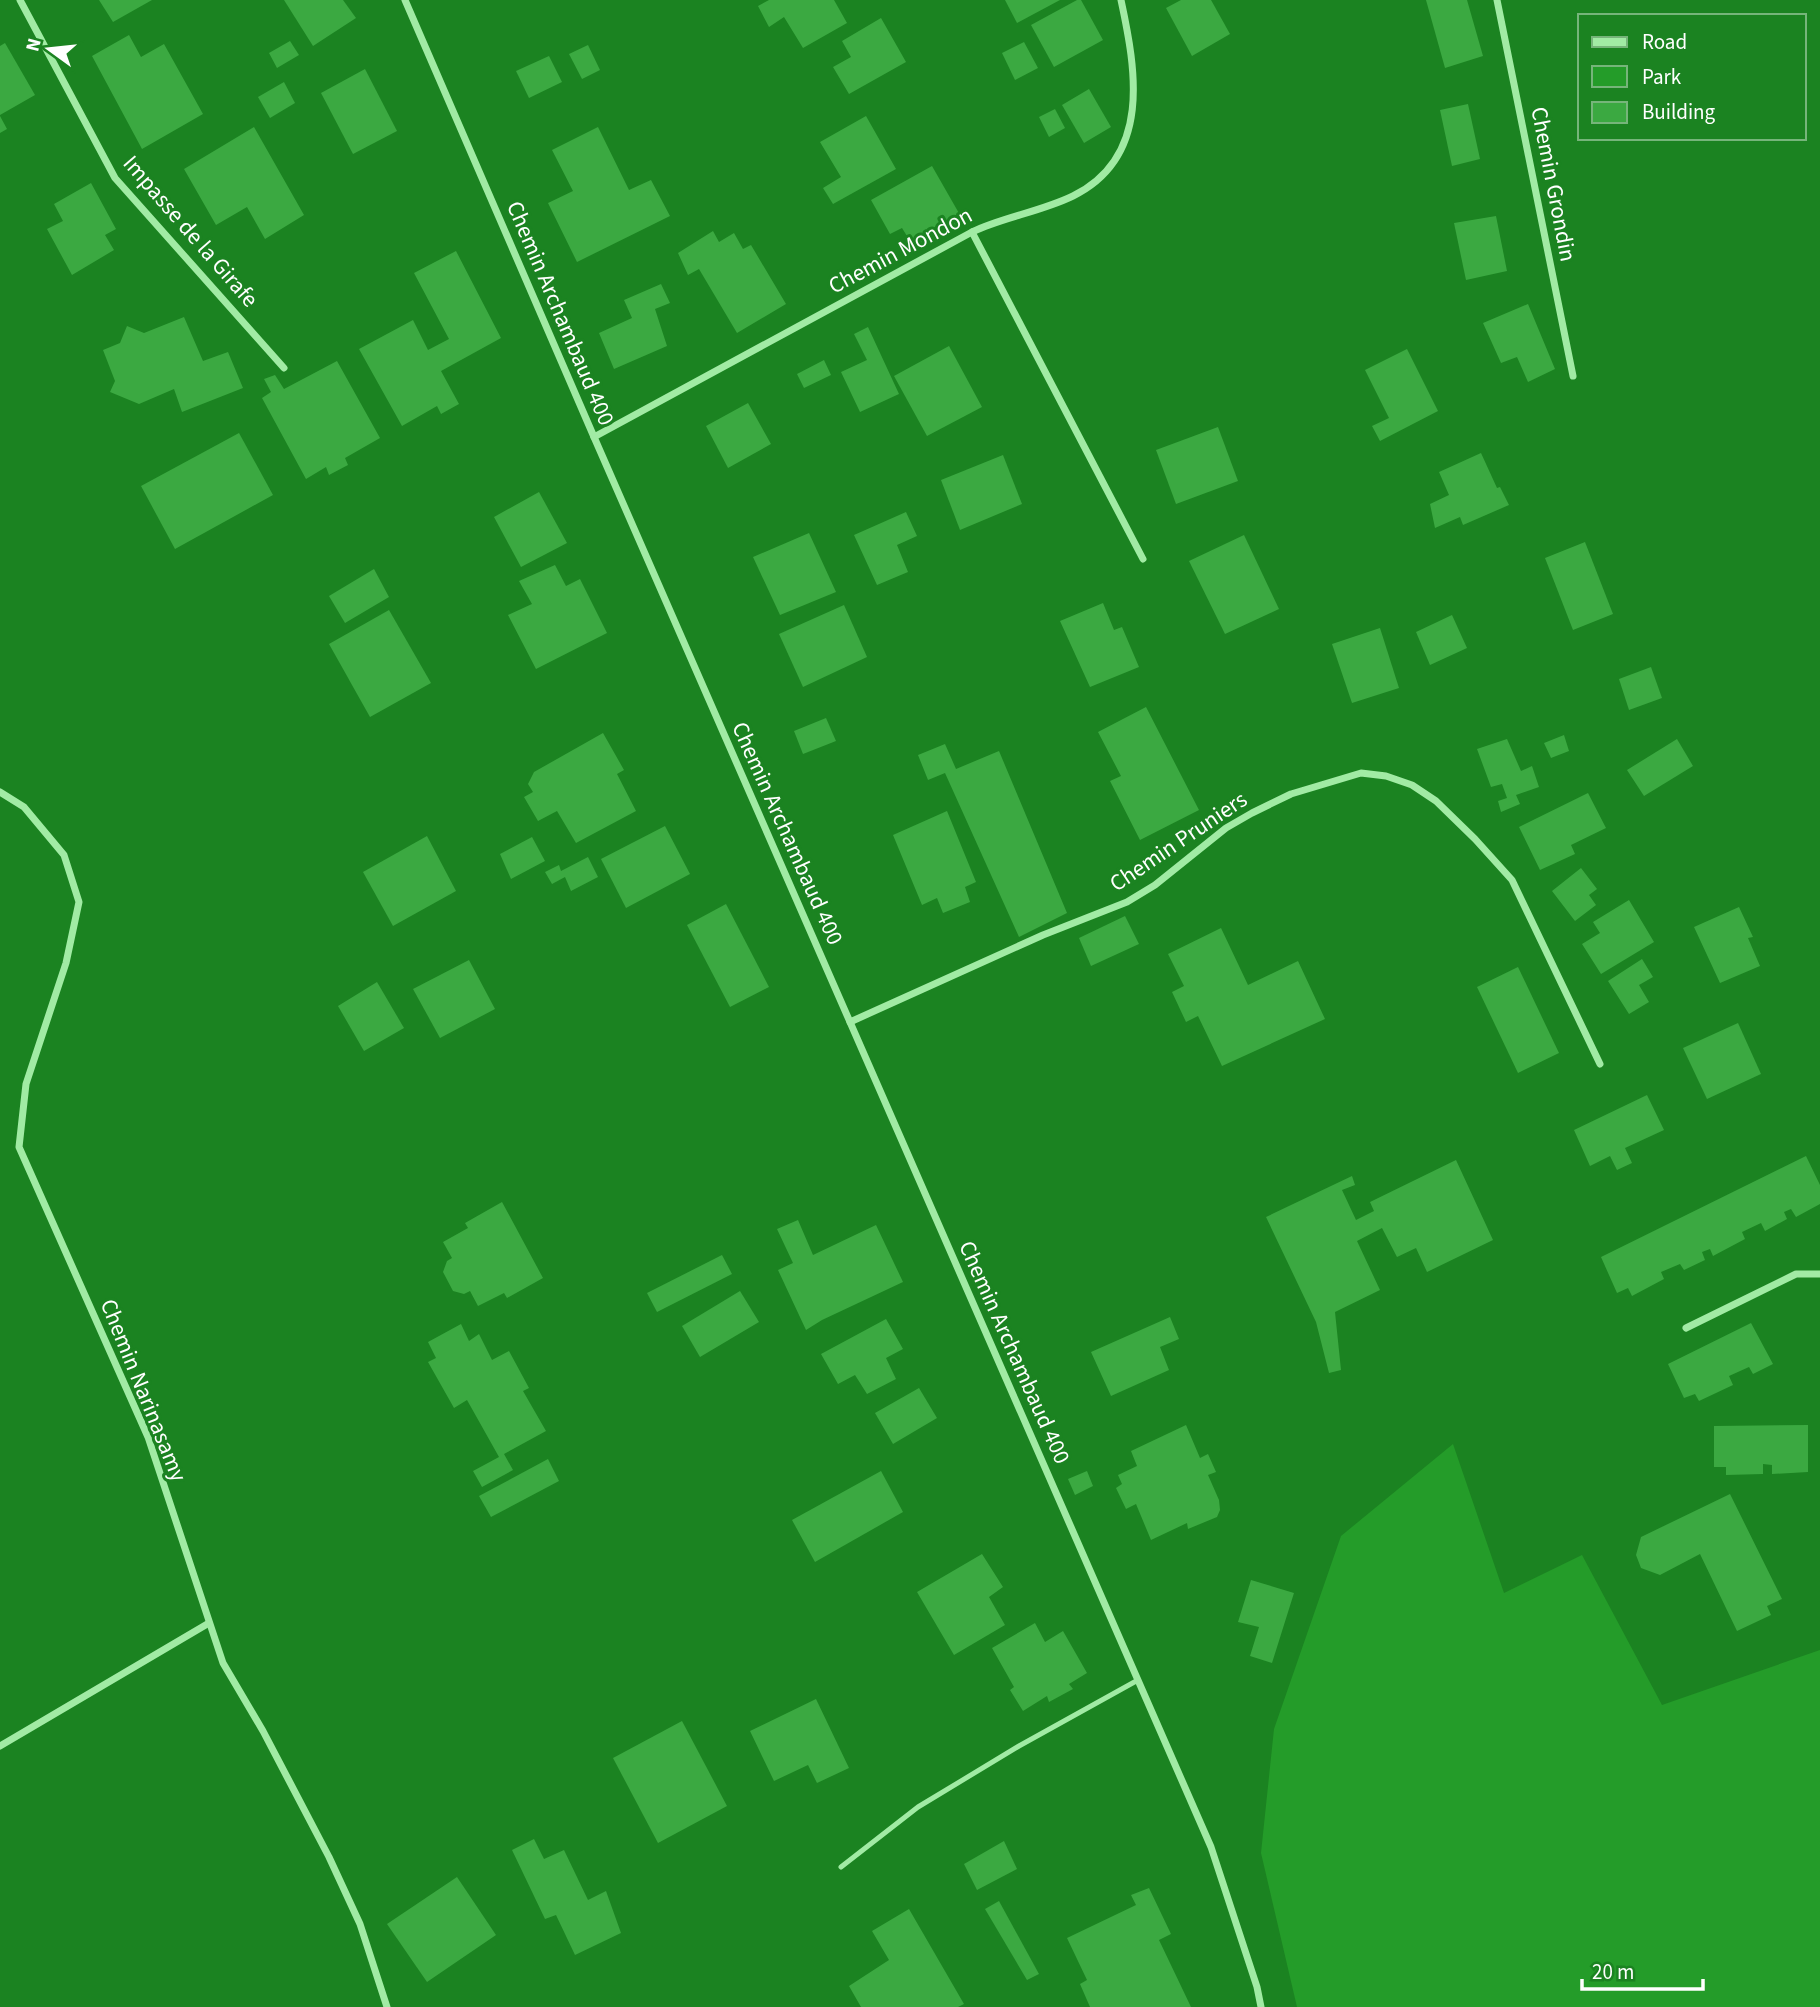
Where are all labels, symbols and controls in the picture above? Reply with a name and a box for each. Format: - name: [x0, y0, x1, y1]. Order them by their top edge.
- north arrow: [14, 14, 84, 84]
- legend: [1578, 14, 1806, 140]
- text: Road: [1642, 27, 1687, 57]
- text: N: [19, 35, 49, 55]
- text: Park: [1642, 62, 1682, 92]
- text: Building: [1642, 97, 1716, 127]
- street label: Chemin Grondin: [1522, 104, 1585, 264]
- street label: Impasse de la Girafe: [115, 148, 266, 315]
- street label: Chemin Archambaud 400: [498, 196, 623, 431]
- street label: Chemin Mondon: [822, 199, 978, 302]
- street label: Chemin Archambaud 400: [723, 716, 852, 950]
- street label: Chemin Pruniers: [1103, 783, 1254, 900]
- street label: Chemin Archambaud 400: [950, 1235, 1079, 1469]
- street label: Chemin Narinasamy: [92, 1294, 195, 1487]
- scale bar: [1582, 1948, 1703, 1992]
- text: 20 m: [1592, 1957, 1634, 1987]

